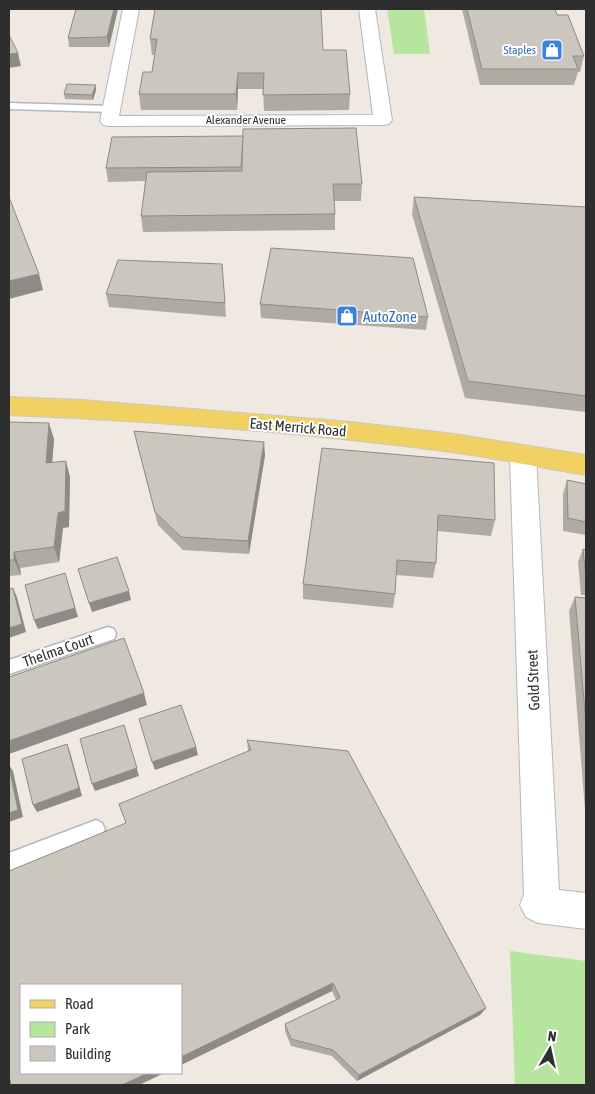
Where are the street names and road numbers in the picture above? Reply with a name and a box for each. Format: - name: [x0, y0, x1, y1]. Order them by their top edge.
- street label: Alexander Avenue: [206, 113, 286, 127]
- street label: East Merrick Road: [249, 414, 347, 440]
- street label: Thelma Court: [20, 630, 96, 670]
- street label: Gold Street: [523, 649, 543, 711]

